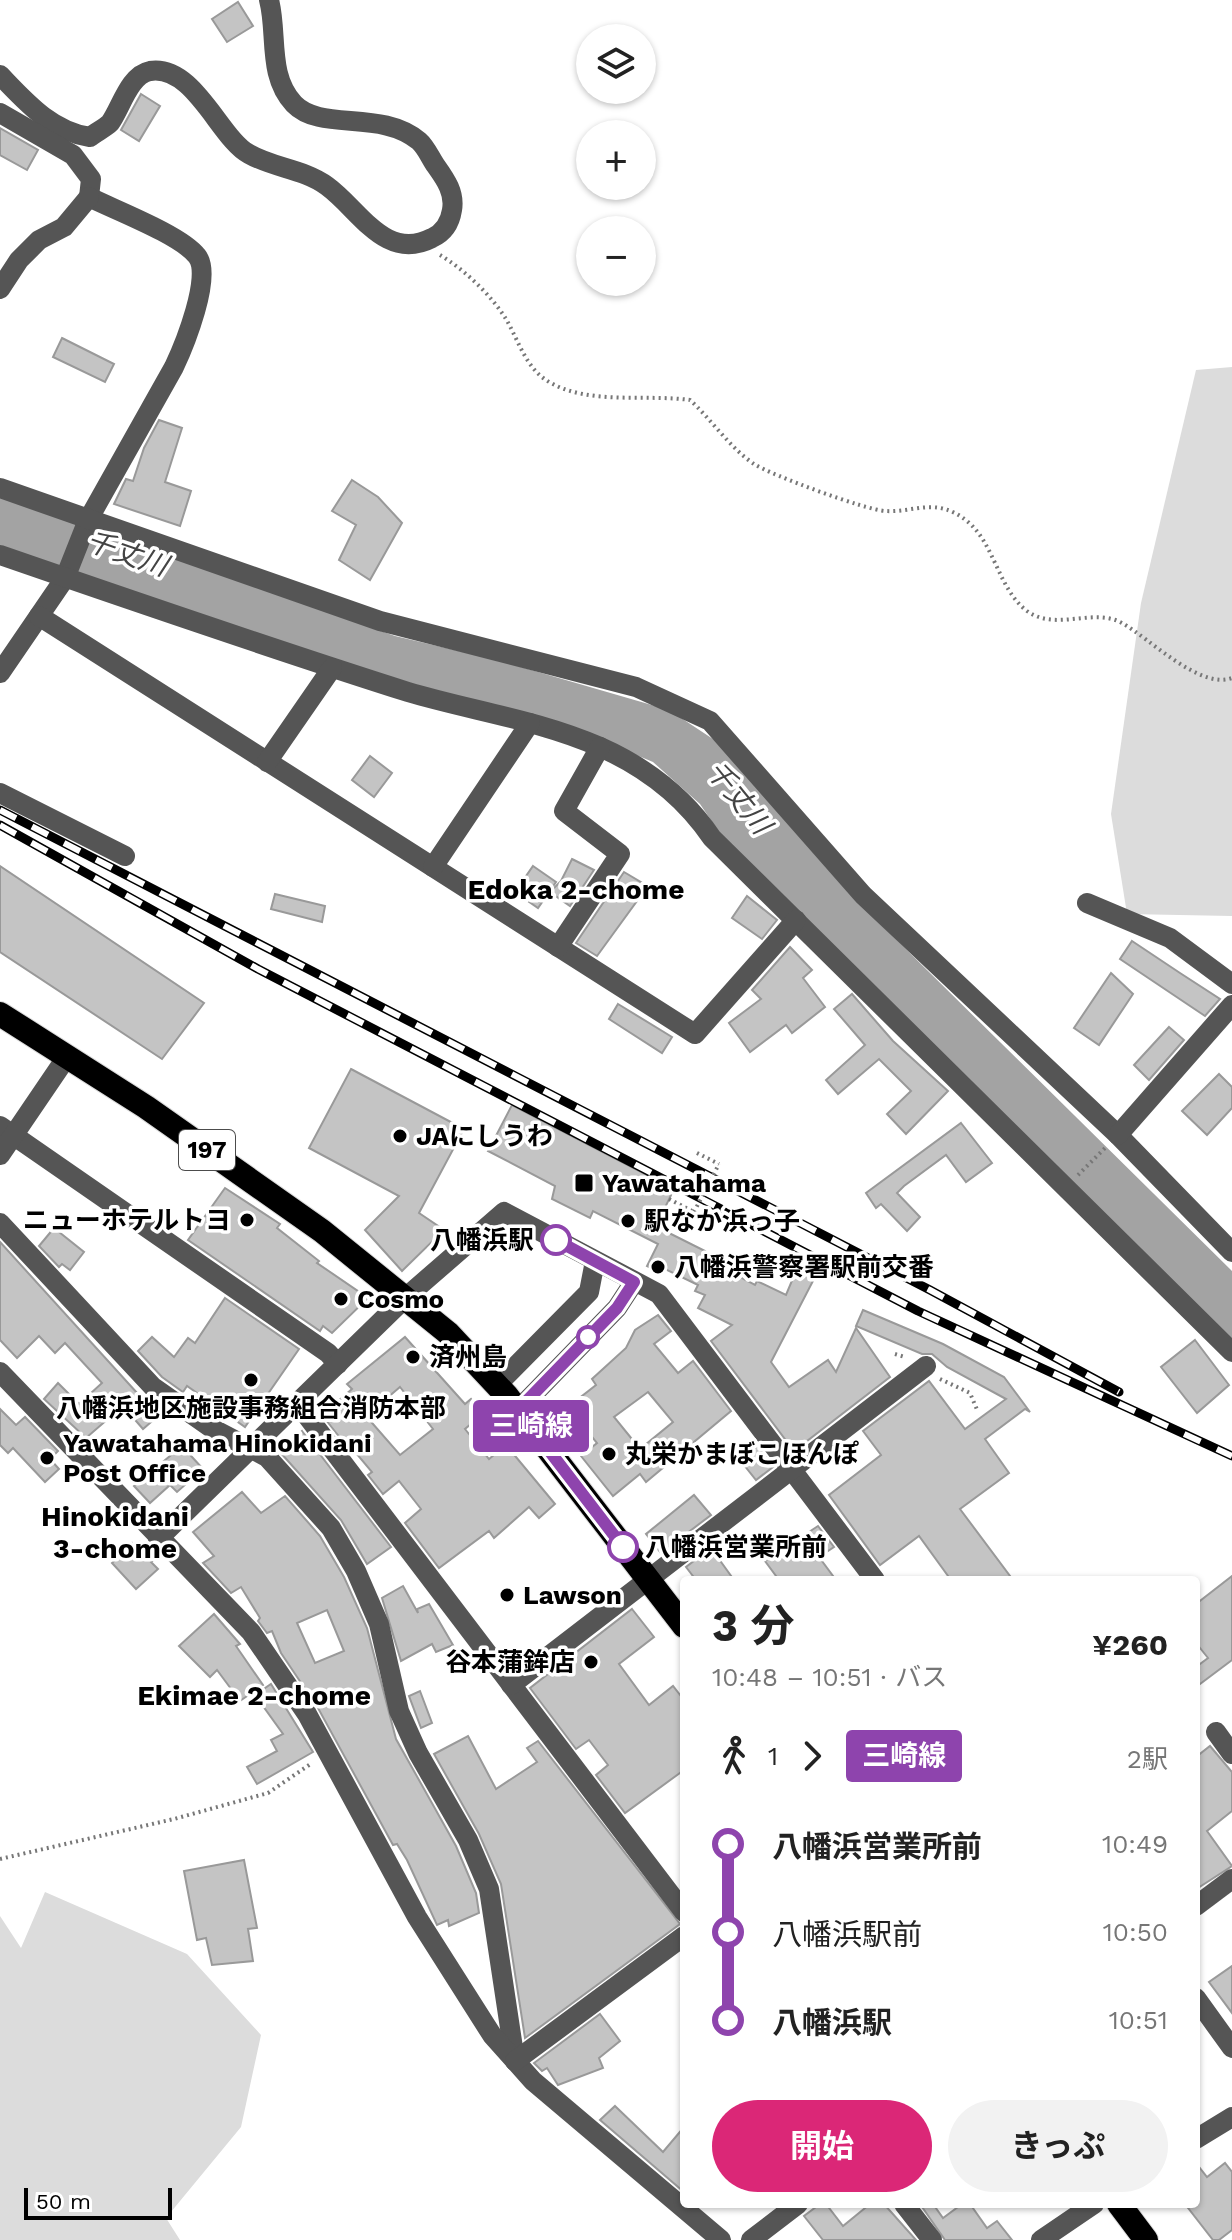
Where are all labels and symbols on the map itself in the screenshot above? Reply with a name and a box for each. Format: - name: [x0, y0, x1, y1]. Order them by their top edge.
- water label: 千丈川: [82, 524, 175, 584]
- water label: 千丈川: [699, 754, 780, 843]
- district label: Edoka 2-chome: [468, 873, 684, 906]
- place label: JAにしうわ: [416, 1121, 553, 1151]
- marker: JAにしうわ: [391, 1127, 409, 1145]
- road number: 197: [179, 1130, 235, 1170]
- place label: Yawatahama: [602, 1168, 766, 1198]
- marker: Yawatahama: [573, 1172, 595, 1194]
- place label: ニューホテルトヨ: [23, 1205, 231, 1235]
- place label: 駅なか浜っ子: [644, 1206, 800, 1236]
- marker: ニューホテルトヨ: [238, 1211, 256, 1229]
- marker: 駅なか浜っ子: [619, 1212, 637, 1230]
- place label: 八幡浜駅: [430, 1225, 534, 1255]
- marker: 八幡浜駅: [541, 1225, 571, 1255]
- place label: 八幡浜警察署駅前交番: [674, 1252, 934, 1282]
- marker: 八幡浜警察署駅前交番: [649, 1258, 667, 1276]
- place label: Cosmo: [357, 1284, 444, 1314]
- marker: Cosmo: [332, 1290, 350, 1308]
- unlabelled marker: [577, 1326, 599, 1348]
- place label: 済州島: [429, 1342, 507, 1372]
- marker: 済州島: [404, 1348, 422, 1366]
- marker: 八幡浜地区施設事務組合消防本部: [242, 1371, 260, 1389]
- place label: 八幡浜地区施設事務組合消防本部: [56, 1393, 446, 1423]
- line badge: 三崎線: [485, 1400, 577, 1452]
- place label: Yawatahama Hinokidani Post Office: [63, 1428, 372, 1488]
- place label: 丸栄かまぼこほんぽ: [625, 1439, 859, 1469]
- marker: 丸栄かまぼこほんぽ: [600, 1445, 618, 1463]
- marker: Yawatahama Hinokidani Post Office: [38, 1449, 56, 1467]
- district label: Hinokidani 3-chome: [41, 1500, 189, 1565]
- marker: 八幡浜営業所前: [608, 1532, 638, 1562]
- place label: 八幡浜営業所前: [645, 1532, 827, 1562]
- place label: Lawson: [523, 1580, 622, 1610]
- marker: Lawson: [498, 1586, 516, 1604]
- place label: 谷本蒲鉾店: [445, 1647, 575, 1677]
- marker: 谷本蒲鉾店: [582, 1653, 600, 1671]
- district label: Ekimae 2-chome: [137, 1679, 371, 1712]
- scale bar: [24, 2184, 172, 2220]

